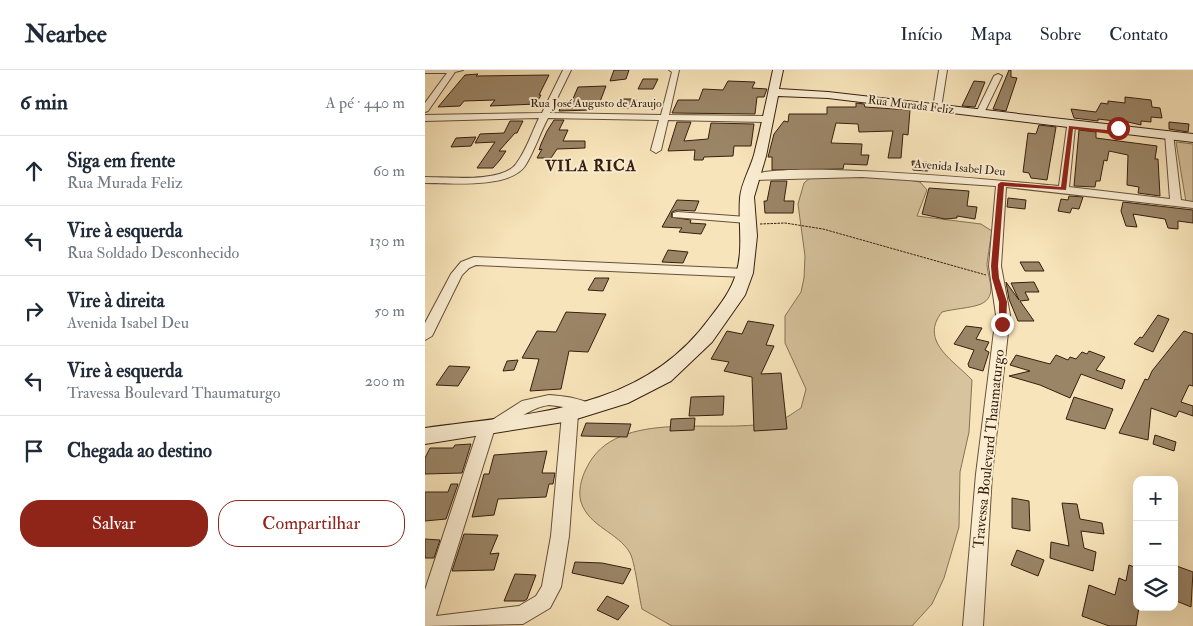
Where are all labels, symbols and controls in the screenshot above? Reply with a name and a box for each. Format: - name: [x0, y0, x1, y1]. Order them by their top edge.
- text: Nearbee: [25, 19, 107, 50]
- text: Início: [901, 23, 942, 46]
- text: Mapa: [970, 23, 1012, 46]
- text: Sobre: [1040, 23, 1081, 46]
- text: Contato: [1109, 23, 1168, 46]
- text: 6 min: [20, 89, 68, 116]
- street label: Rua Murada Feliz: [867, 92, 955, 118]
- text: A pé · 440 m: [326, 93, 405, 113]
- street label: Rua José Augusto de Araujo: [530, 96, 662, 111]
- route start: [1107, 117, 1130, 140]
- text: Siga em frente: [67, 149, 175, 173]
- district label: VILA RICA: [544, 156, 637, 176]
- street label: Avenida Isabel Deu: [913, 156, 1006, 179]
- icon: ahead: [20, 157, 48, 185]
- text: 60 m: [373, 161, 405, 181]
- text: Rua Murada Feliz: [67, 173, 183, 193]
- text: Vire à esquerda: [67, 219, 182, 243]
- icon: left: [20, 227, 48, 255]
- text: 130 m: [369, 231, 405, 251]
- text: Rua Soldado Desconhecido: [67, 243, 239, 263]
- text: Vire à direita: [67, 289, 164, 313]
- icon: right: [20, 297, 48, 325]
- text: 50 m: [374, 301, 405, 321]
- text: Avenida Isabel Deu: [67, 313, 189, 333]
- route end: [991, 313, 1014, 336]
- street label: Travessa Boulevard Thaumaturgo: [969, 348, 1009, 550]
- text: Vire à esquerda: [67, 359, 182, 383]
- icon: left: [20, 367, 48, 395]
- text: 200 m: [365, 371, 405, 391]
- text: Travessa Boulevard Thaumaturgo: [67, 383, 281, 403]
- icon: arrive: [20, 437, 48, 465]
- text: Chegada ao destino: [67, 439, 212, 463]
- map controls: [1133, 476, 1178, 611]
- button: +: [1133, 476, 1178, 521]
- button: Salvar: [20, 500, 208, 547]
- button: Compartilhar: [218, 500, 405, 547]
- button: −: [1133, 521, 1178, 566]
- button: layers: [1133, 566, 1178, 611]

